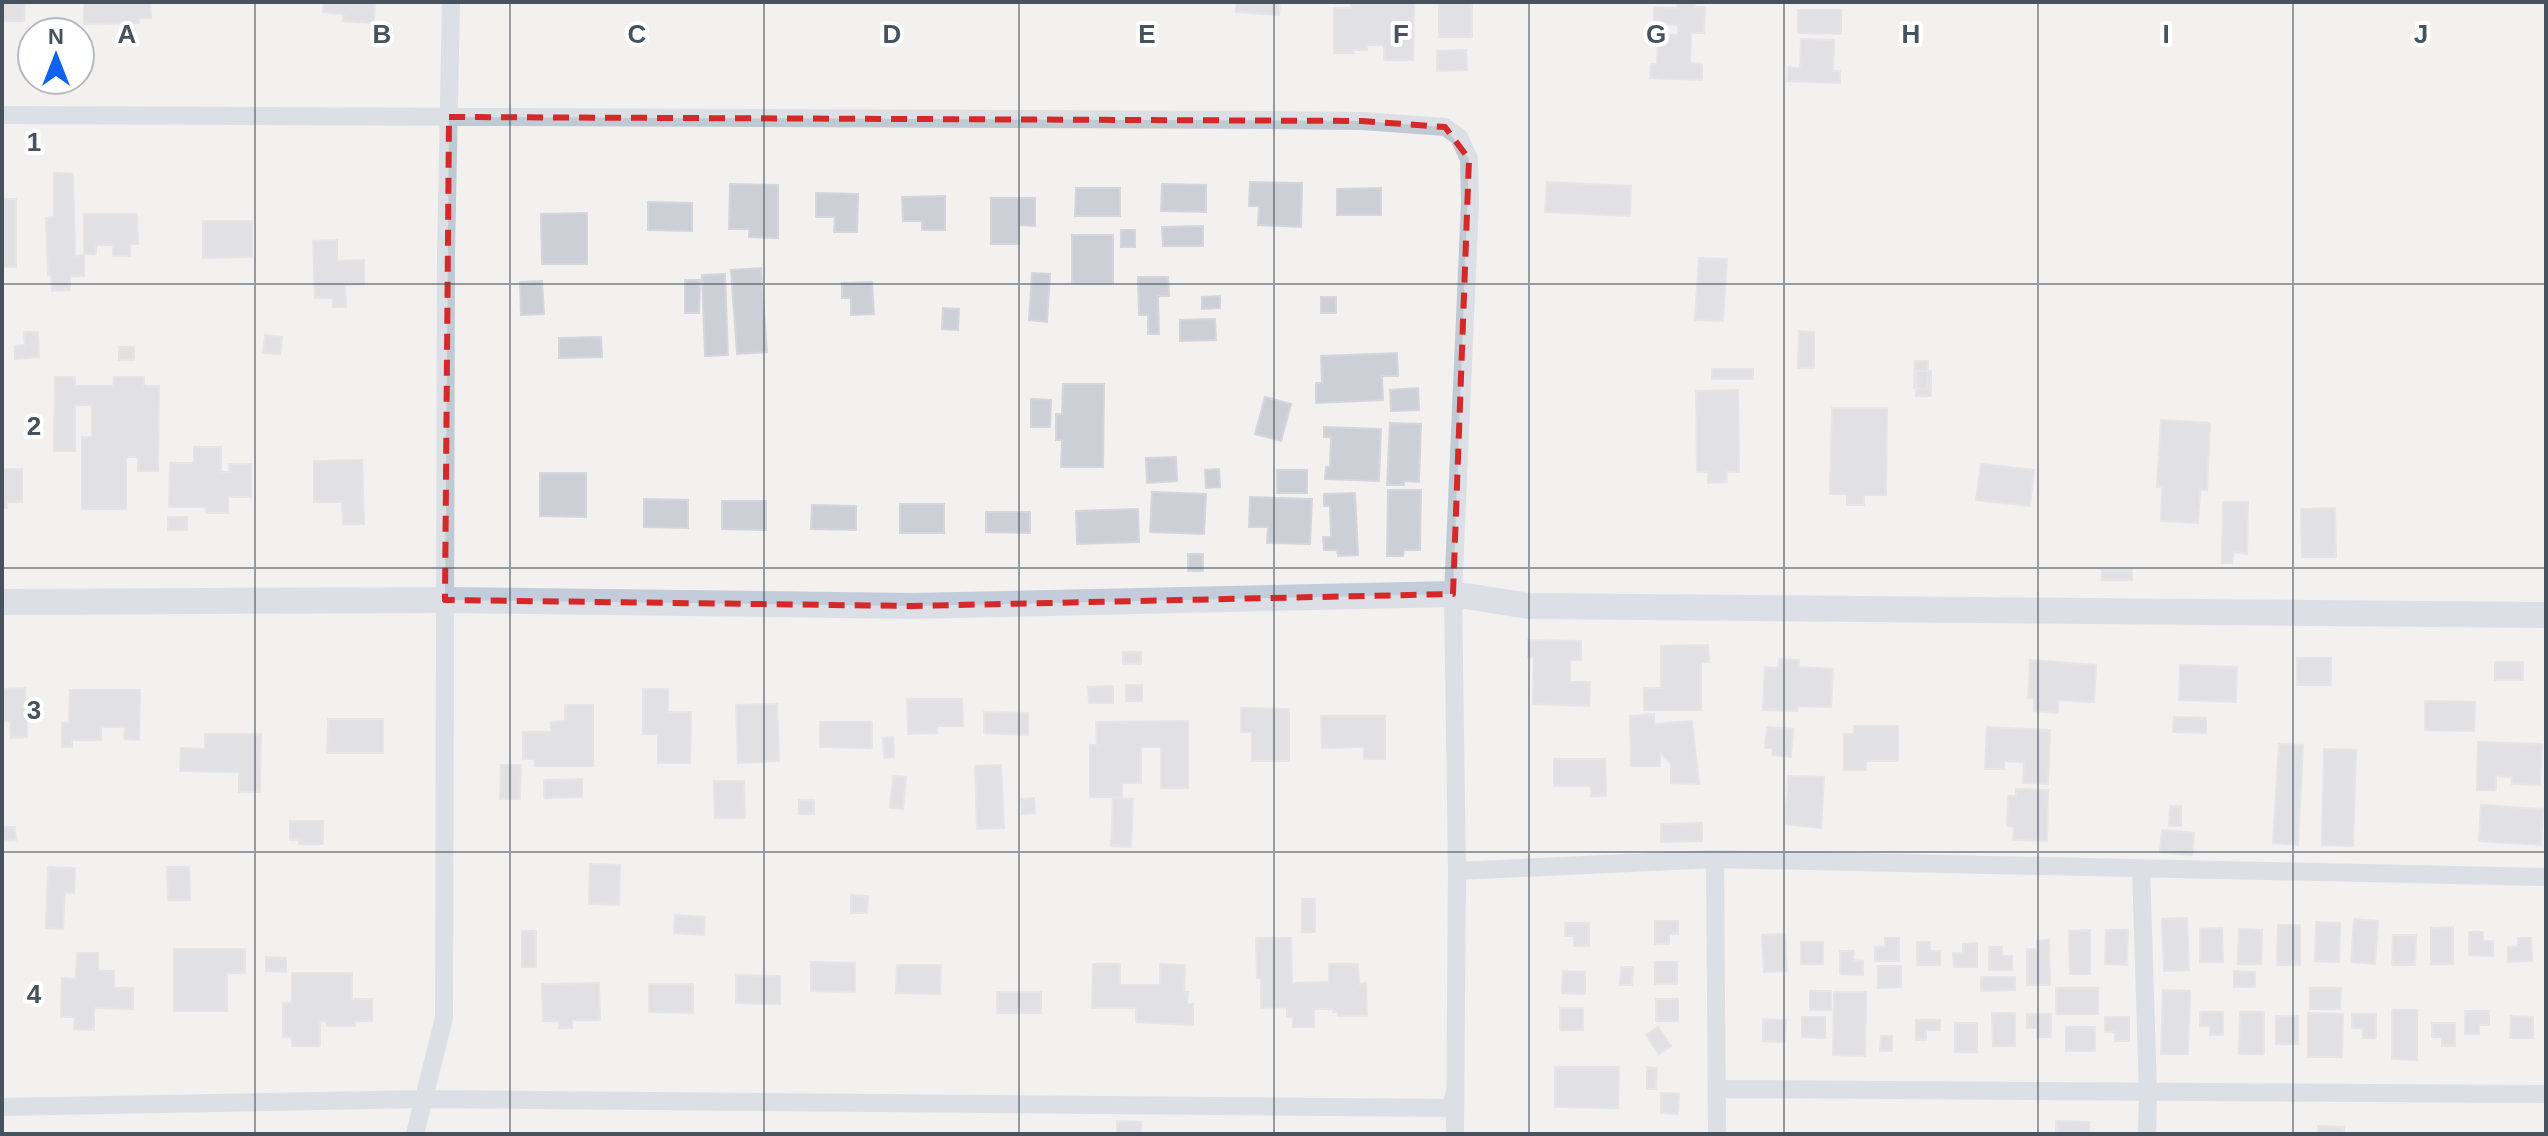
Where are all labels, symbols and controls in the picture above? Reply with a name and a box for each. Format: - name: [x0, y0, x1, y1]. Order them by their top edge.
- north arrow: [16, 16, 96, 96]
- text: A: [118, 19, 137, 49]
- text: B: [373, 19, 391, 49]
- text: C: [628, 19, 647, 49]
- text: D: [883, 19, 901, 49]
- text: E: [1138, 19, 1156, 49]
- text: F: [1393, 19, 1409, 49]
- text: G: [1646, 19, 1666, 49]
- text: H: [1902, 19, 1920, 49]
- text: I: [2162, 19, 2170, 49]
- text: J: [2414, 19, 2428, 49]
- text: N: [48, 24, 64, 49]
- text: 1: [27, 127, 41, 157]
- text: 2: [27, 411, 41, 441]
- text: 3: [27, 695, 41, 725]
- text: 4: [27, 979, 42, 1009]

